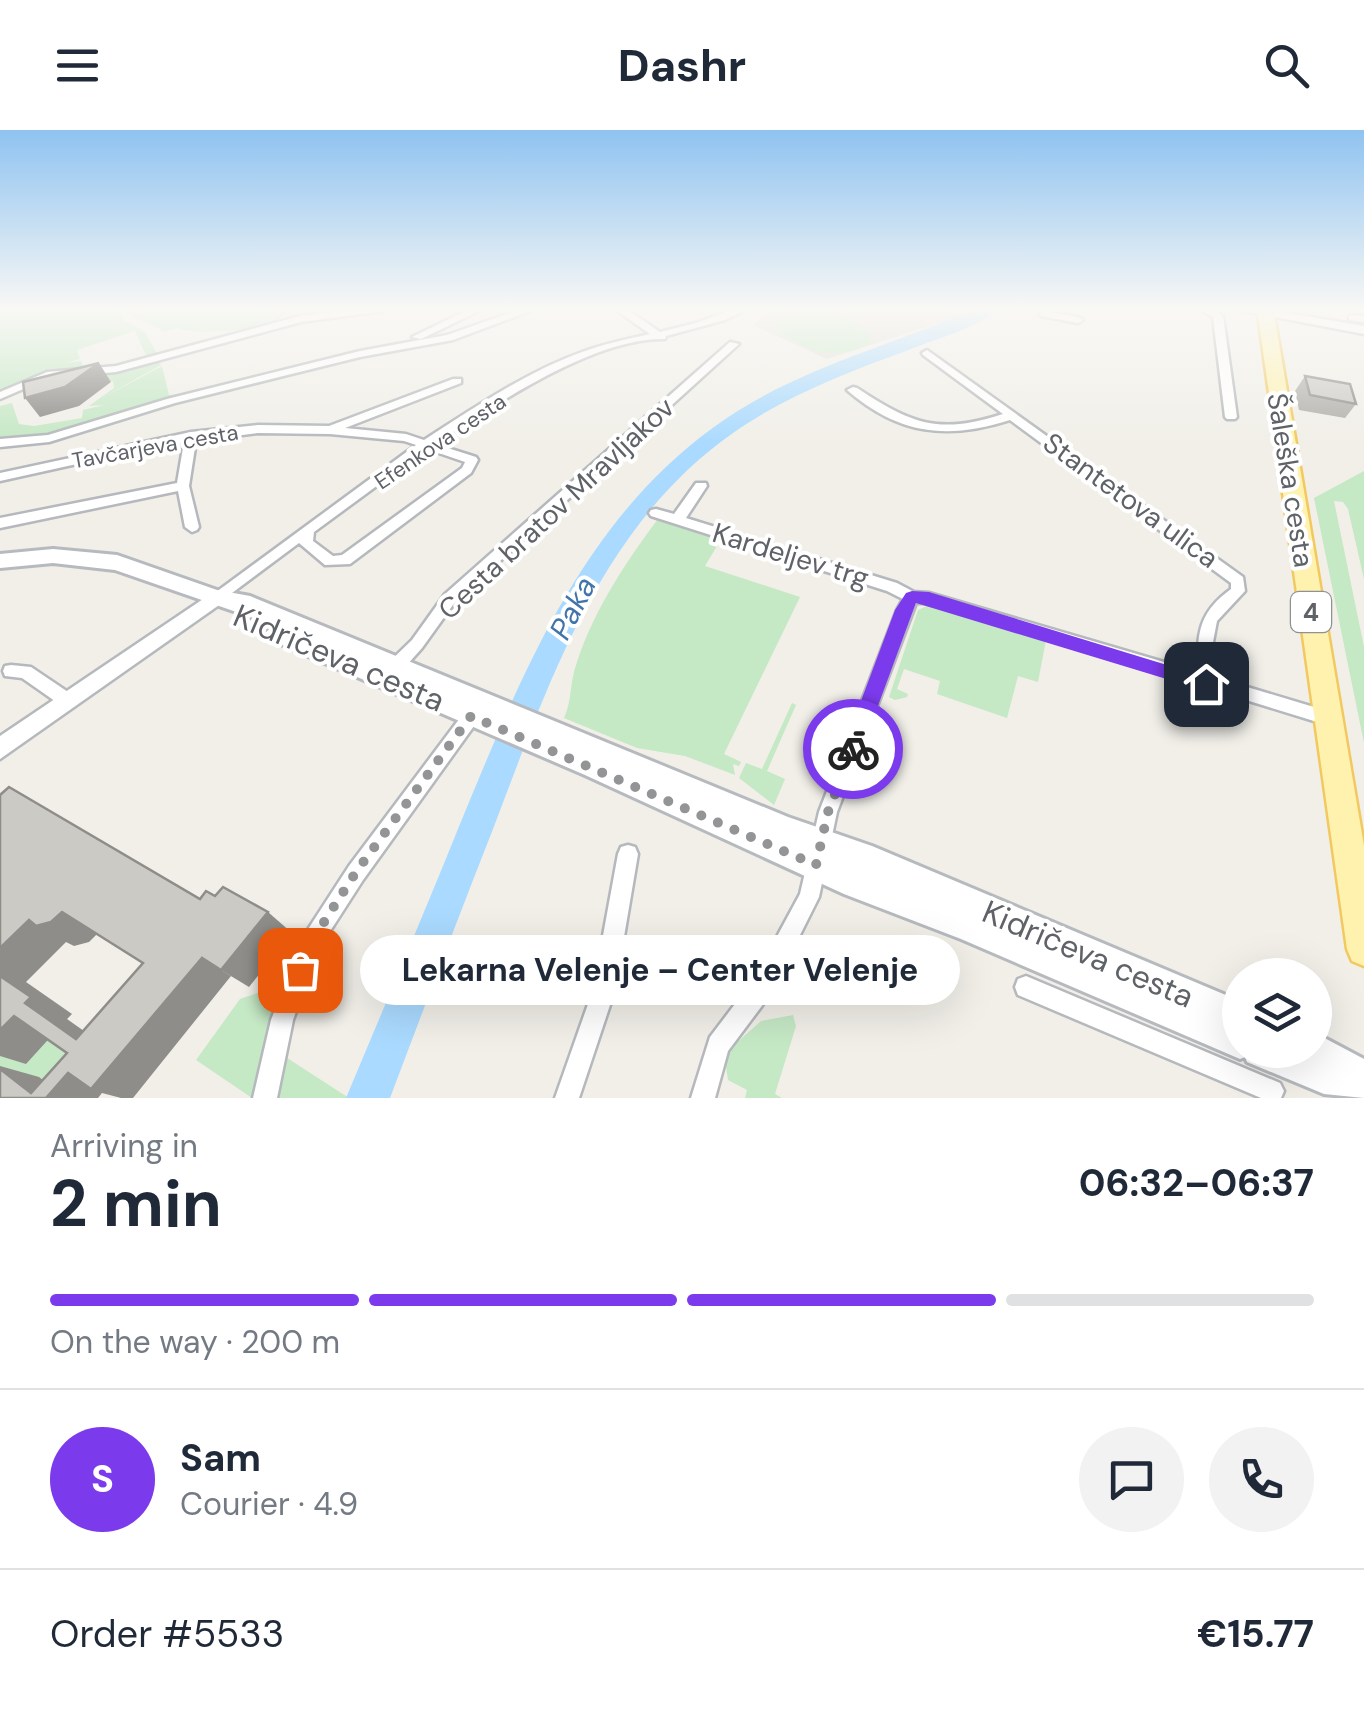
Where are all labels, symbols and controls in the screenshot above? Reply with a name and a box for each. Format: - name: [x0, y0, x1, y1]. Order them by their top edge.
- text: Dashr: [618, 36, 746, 95]
- icon: menu: [50, 38, 105, 93]
- icon: search: [1259, 38, 1314, 93]
- street label: Efenkova cesta: [369, 387, 512, 496]
- street label: Cesta bratov Mravljakov: [430, 389, 682, 628]
- street label: Šaleška cesta: [1258, 390, 1323, 570]
- street label: Tavčarjeva cesta: [70, 418, 241, 475]
- street label: Stantetova ulica: [1036, 424, 1226, 577]
- street label: Kardeljev trg: [708, 514, 873, 597]
- water label: Paka: [540, 570, 605, 646]
- road number: 4: [1291, 592, 1331, 632]
- street label: Kidričeva cesta: [227, 595, 451, 721]
- pin: [1164, 642, 1249, 727]
- icon: home: [1179, 657, 1234, 712]
- courier: [803, 699, 903, 799]
- icon: bike: [826, 722, 881, 777]
- street label: Kidričeva cesta: [976, 891, 1200, 1017]
- pin: [258, 928, 343, 1013]
- callout: Lekarna Velenje – Center Velenje: [360, 935, 960, 1005]
- icon: bag: [273, 943, 328, 998]
- text: Lekarna Velenje – Center Velenje: [402, 949, 918, 991]
- map controls: [1222, 958, 1332, 1068]
- button: layers: [1222, 958, 1332, 1068]
- text: Arriving in: [50, 1125, 198, 1167]
- text: 06:32–06:37: [1079, 1158, 1314, 1208]
- text: 2 min: [50, 1162, 222, 1246]
- text: On the way · 200 m: [50, 1321, 340, 1363]
- button: chat: [1079, 1427, 1184, 1532]
- button: phone: [1209, 1427, 1314, 1532]
- text: Sam: [180, 1433, 261, 1483]
- text: S: [91, 1454, 114, 1504]
- text: Courier · 4.9: [180, 1483, 358, 1525]
- text: Order #5533: [50, 1609, 284, 1659]
- text: €15.77: [1197, 1609, 1314, 1659]

